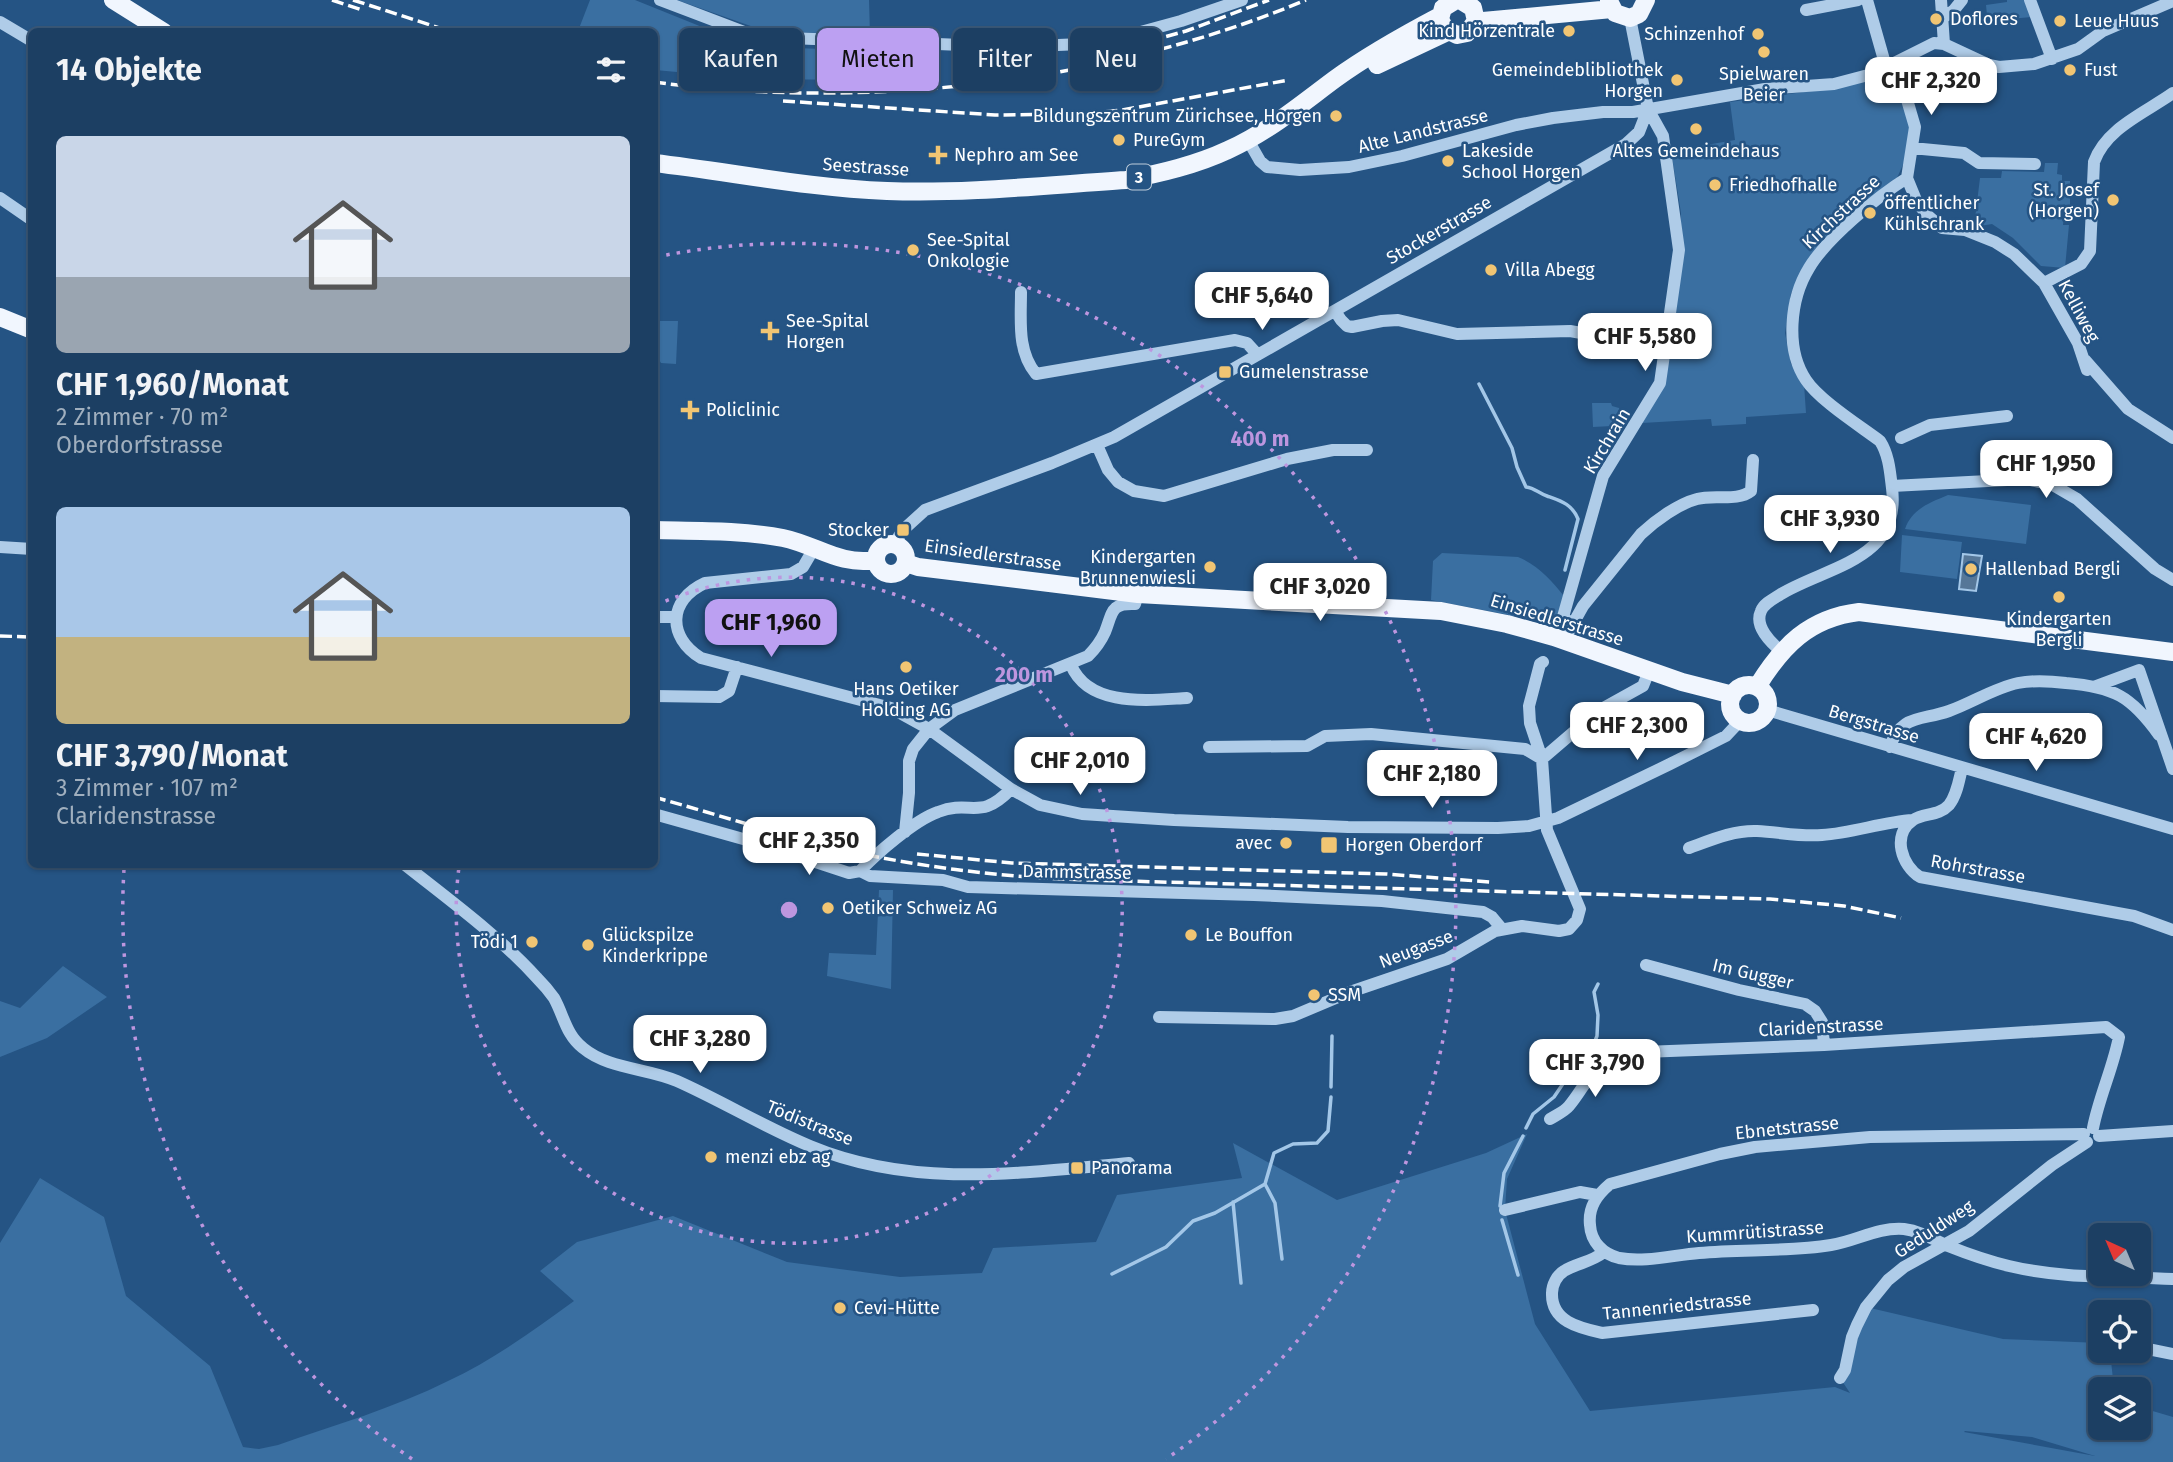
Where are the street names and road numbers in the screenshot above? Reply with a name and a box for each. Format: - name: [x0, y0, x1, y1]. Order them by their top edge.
- street label: Alte Landstrasse: [1356, 104, 1490, 158]
- street label: Seestrasse: [822, 153, 910, 181]
- road number: 3: [1127, 164, 1151, 190]
- street label: Kirchstrasse: [1797, 170, 1885, 254]
- street label: Stockerstrasse: [1382, 191, 1496, 269]
- street label: Kelliweg: [2053, 276, 2105, 347]
- street label: Kirchrain: [1579, 404, 1635, 478]
- street label: Einsiedlerstrasse: [923, 534, 1063, 576]
- street label: Einsiedlerstrasse: [1488, 589, 1626, 651]
- street label: Bergstrasse: [1826, 700, 1922, 748]
- street label: Rohrstrasse: [1929, 850, 2027, 888]
- street label: Dammstrasse: [1022, 860, 1132, 884]
- street label: Neugasse: [1376, 925, 1456, 973]
- street label: Im Gugger: [1710, 954, 1796, 994]
- street label: Claridenstrasse: [1758, 1013, 1884, 1041]
- street label: Tödistrasse: [763, 1096, 857, 1150]
- street label: Ebnetstrasse: [1734, 1112, 1840, 1144]
- street label: Geduldweg: [1890, 1195, 1978, 1263]
- street label: Kummrütistrasse: [1685, 1216, 1825, 1248]
- street label: Tannenriedstrasse: [1601, 1287, 1753, 1325]

